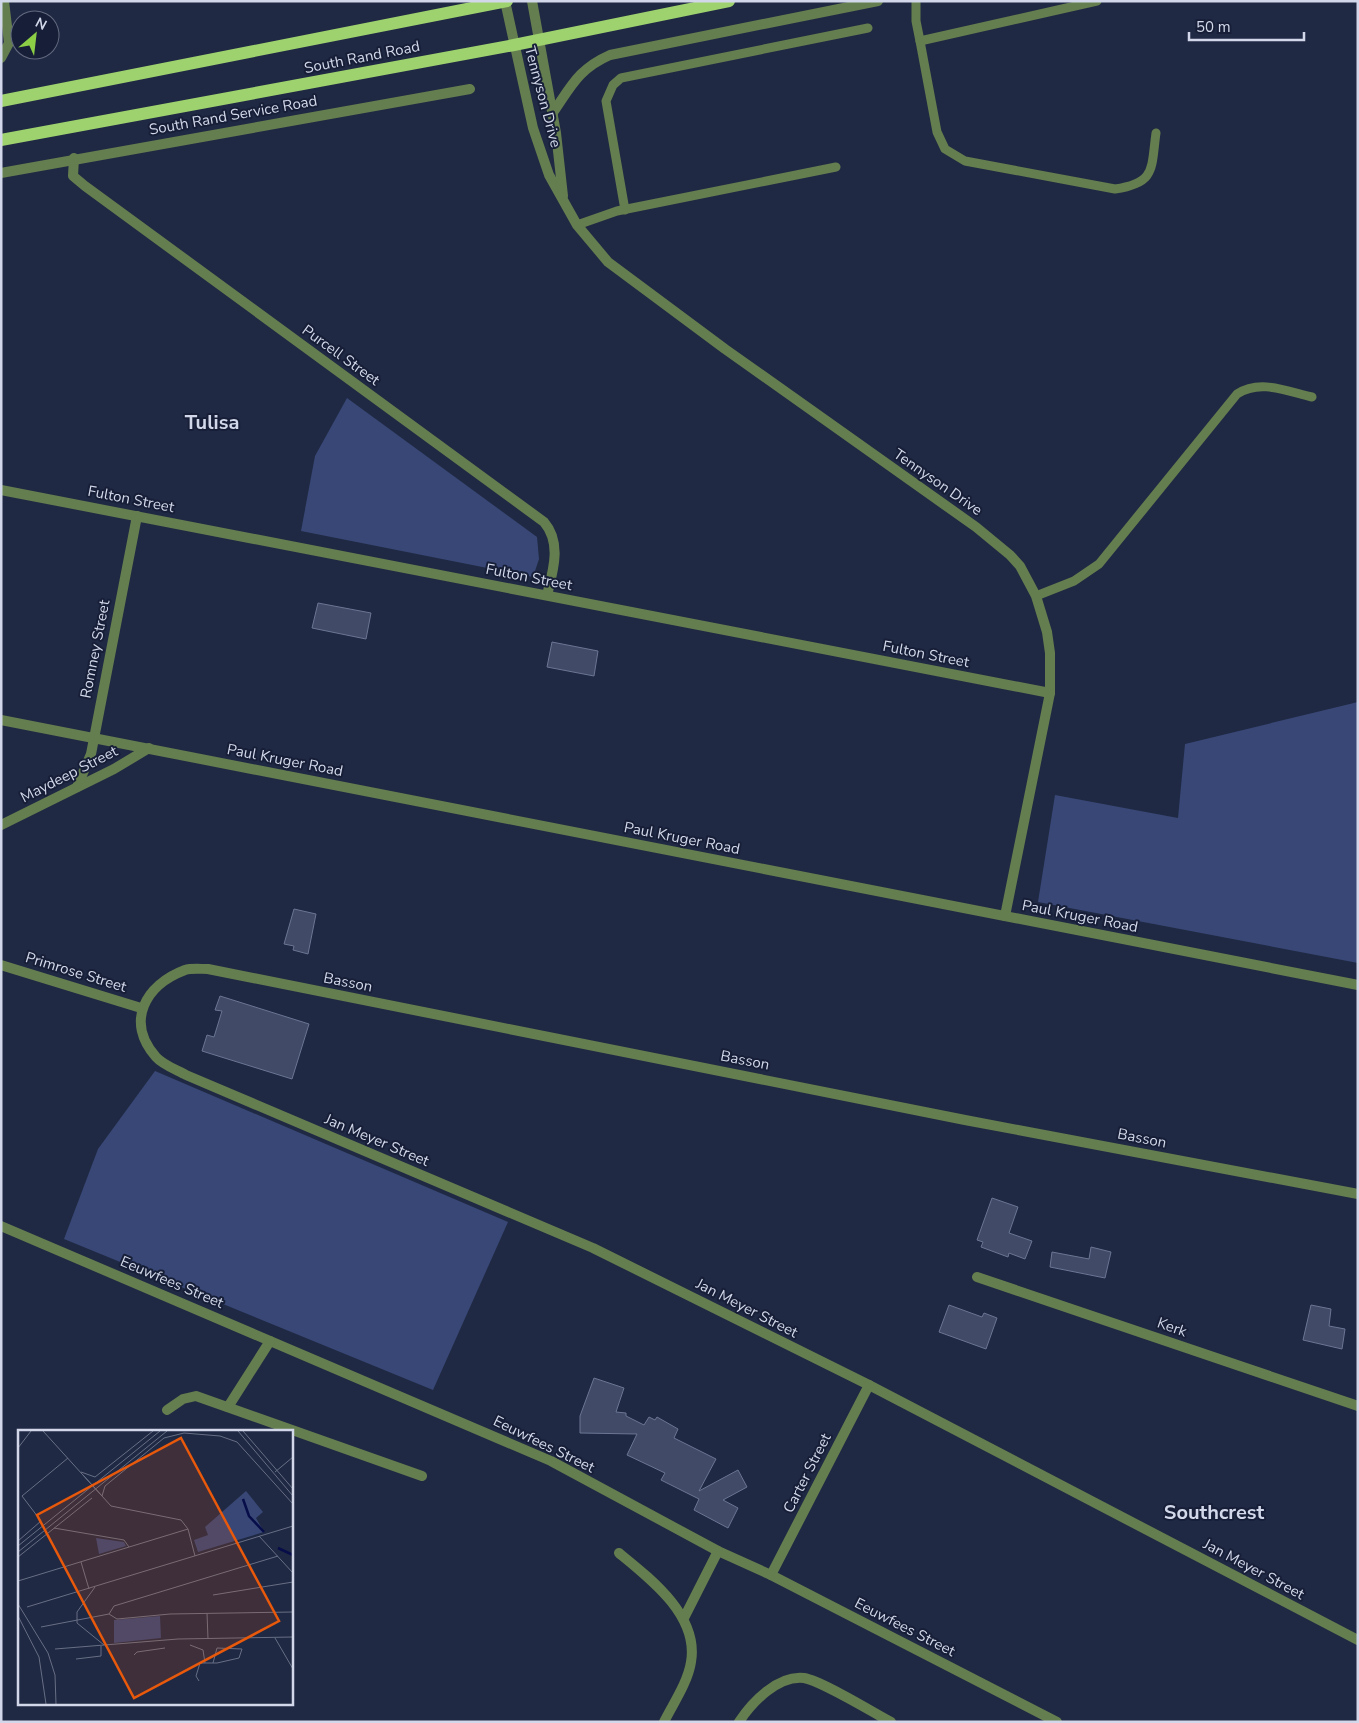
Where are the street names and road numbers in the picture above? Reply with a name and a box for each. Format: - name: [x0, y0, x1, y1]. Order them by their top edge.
- street label: South Rand Road: [302, 36, 422, 78]
- street label: Tennyson Drive: [520, 44, 566, 150]
- street label: South Rand Service Road: [147, 90, 319, 140]
- street label: Purcell Street: [298, 320, 385, 390]
- street label: Tennyson Drive: [890, 444, 986, 520]
- street label: Fulton Street: [86, 481, 177, 517]
- street label: Fulton Street: [484, 559, 575, 595]
- street label: Romney Street: [76, 597, 114, 700]
- street label: Fulton Street: [881, 636, 972, 672]
- street label: Paul Kruger Road: [225, 739, 345, 781]
- street label: Maydeep Street: [17, 741, 122, 807]
- street label: Paul Kruger Road: [622, 817, 742, 859]
- street label: Paul Kruger Road: [1020, 895, 1140, 937]
- street label: Primrose Street: [23, 947, 130, 997]
- street label: Basson: [322, 967, 374, 997]
- street label: Basson: [719, 1045, 771, 1075]
- street label: Jan Meyer Street: [321, 1109, 433, 1171]
- street label: Basson: [1116, 1123, 1168, 1153]
- street label: Eeuwfees Street: [117, 1251, 227, 1313]
- street label: Jan Meyer Street: [692, 1273, 802, 1343]
- street label: Kerk: [1155, 1313, 1190, 1342]
- street label: Eeuwfees Street: [490, 1411, 599, 1478]
- street label: Carter Street: [778, 1429, 836, 1516]
- street label: Jan Meyer Street: [1199, 1533, 1309, 1604]
- street label: Eeuwfees Street: [851, 1593, 959, 1661]

